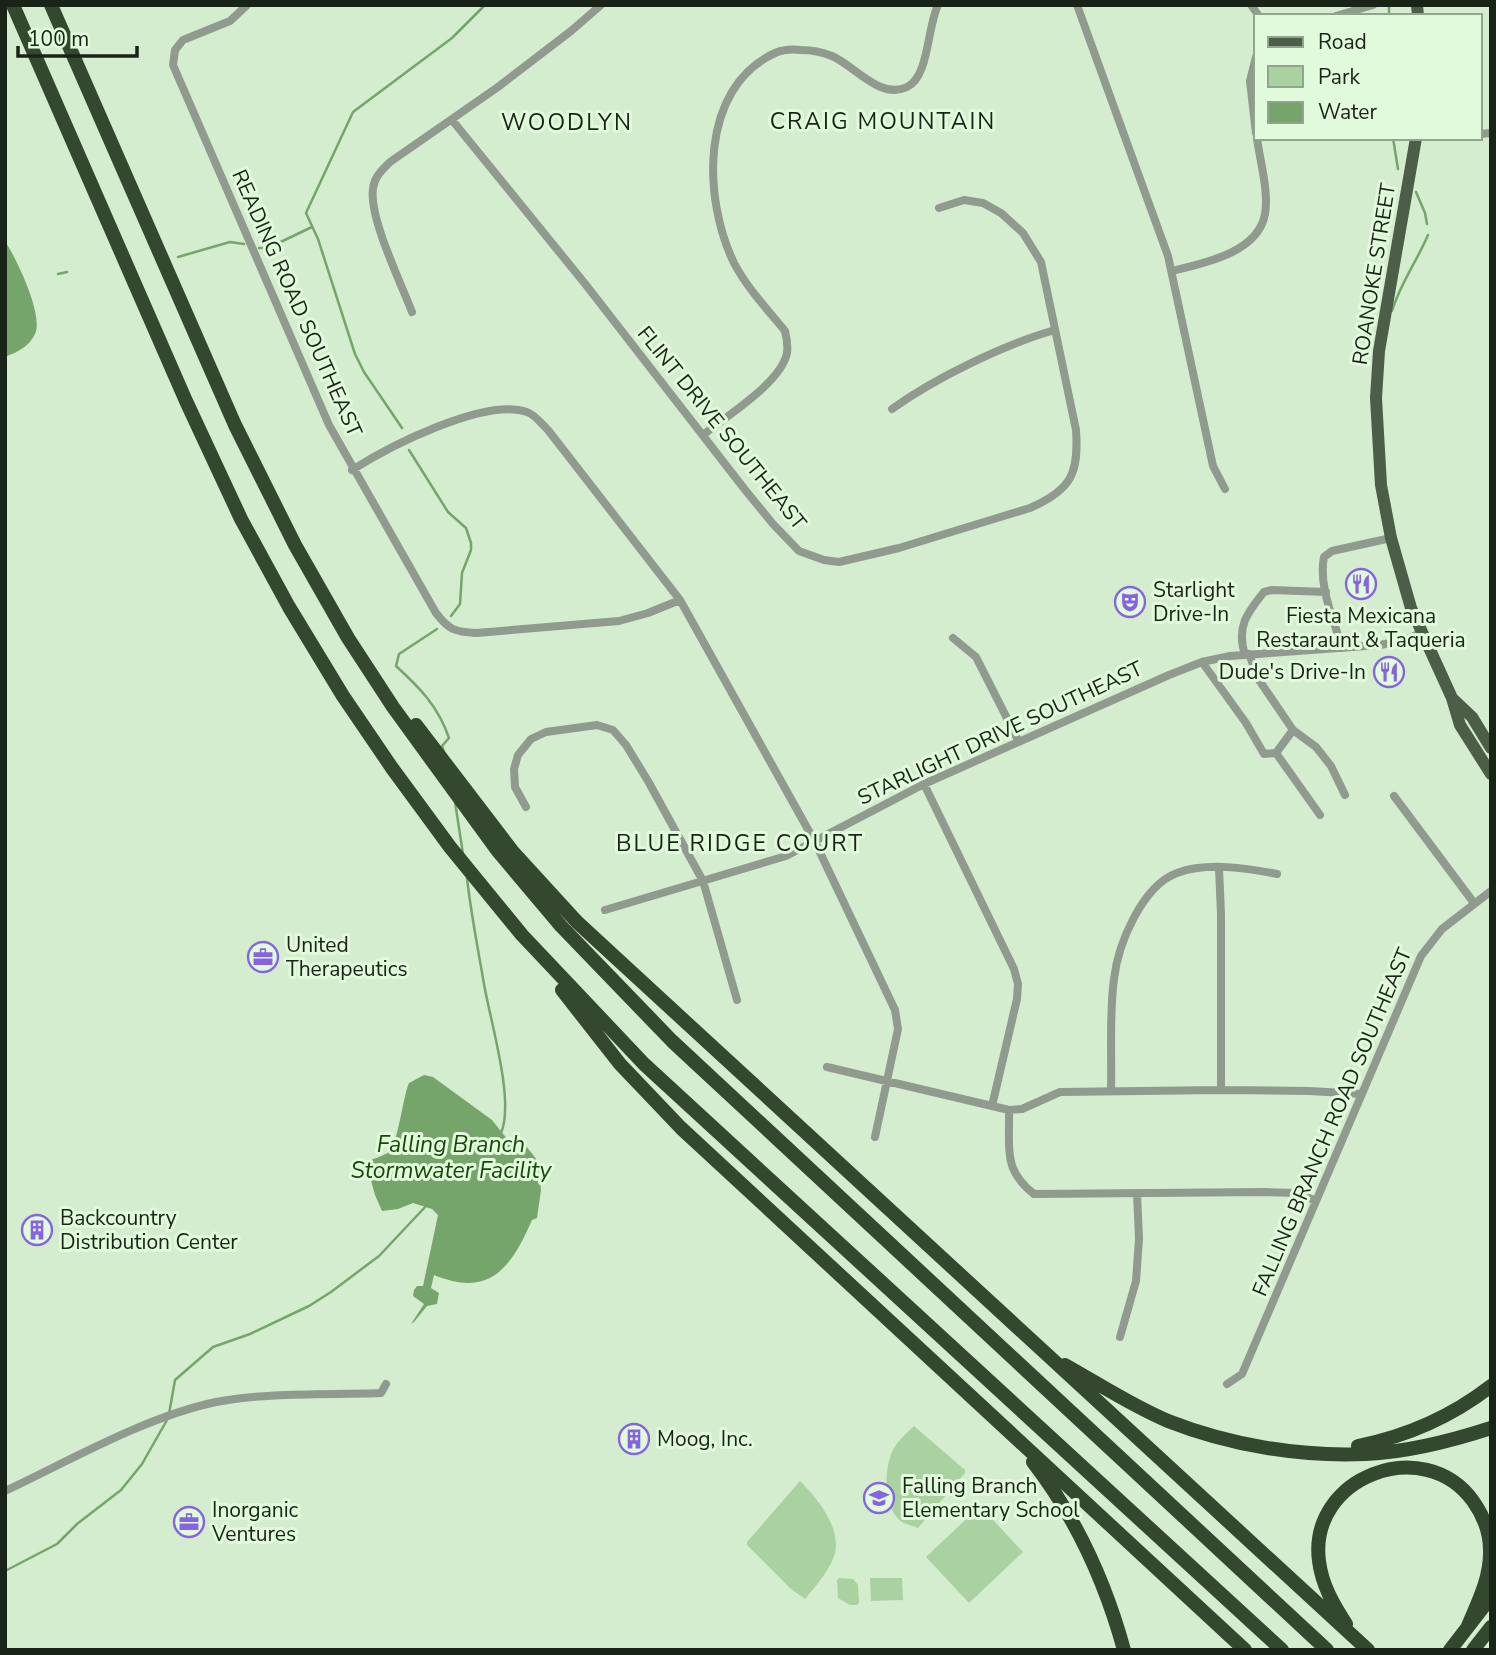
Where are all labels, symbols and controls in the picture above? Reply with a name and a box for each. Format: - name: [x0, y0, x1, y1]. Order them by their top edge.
- scale bar: [18, 14, 136, 58]
- legend: [1254, 14, 1482, 140]
- text: 100 m: [28, 25, 89, 53]
- text: Road: [1318, 28, 1367, 56]
- text: Park: [1318, 63, 1360, 91]
- text: Water: [1318, 98, 1377, 126]
- district label: CRAIG MOUNTAIN: [770, 106, 996, 137]
- district label: WOODLYN: [501, 107, 633, 138]
- street label: READING ROAD SOUTHEAST: [225, 165, 369, 441]
- street label: ROANOKE STREET: [1346, 181, 1402, 367]
- street label: FLINT DRIVE SOUTHEAST: [631, 320, 813, 536]
- restaurant icon: Fiesta Mexicana Restaraunt & Taqueria: [1344, 567, 1378, 601]
- place label: Starlight Drive-In: [1153, 576, 1235, 628]
- theatre icon: Starlight Drive-In: [1113, 585, 1147, 619]
- place label: Fiesta Mexicana Restaraunt & Taqueria: [1256, 602, 1466, 654]
- street label: STARLIGHT DRIVE SOUTHEAST: [853, 654, 1147, 812]
- restaurant icon: Dude's Drive-In: [1372, 655, 1406, 689]
- place label: Dude's Drive-In: [1219, 658, 1366, 686]
- district label: BLUE RIDGE COURT: [616, 828, 864, 859]
- place label: United Therapeutics: [286, 931, 408, 983]
- office icon: United Therapeutics: [246, 940, 280, 974]
- street label: FALLING BRANCH ROAD SOUTHEAST: [1246, 943, 1418, 1300]
- water label: Falling Branch Stormwater Facility: [351, 1129, 553, 1186]
- place label: Backcountry Distribution Center: [60, 1204, 238, 1256]
- building icon: Backcountry Distribution Center: [20, 1213, 54, 1247]
- building icon: Moog, Inc.: [617, 1422, 651, 1456]
- place label: Moog, Inc.: [657, 1425, 753, 1453]
- place label: Falling Branch Elementary School: [902, 1472, 1080, 1524]
- school or university icon: Falling Branch Elementary School: [862, 1481, 896, 1515]
- place label: Inorganic Ventures: [211, 1496, 299, 1548]
- office icon: Inorganic Ventures: [172, 1505, 206, 1539]

